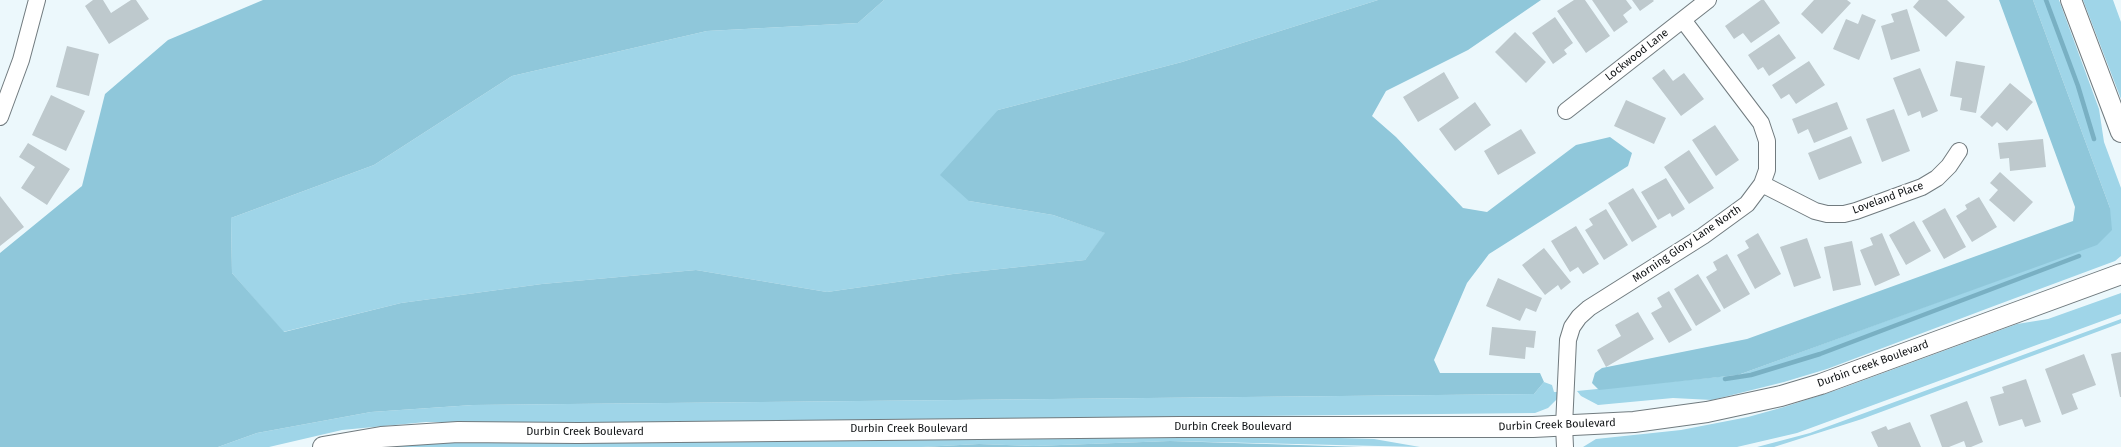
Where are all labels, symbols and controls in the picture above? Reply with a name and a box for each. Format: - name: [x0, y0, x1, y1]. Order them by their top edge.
- street label: Lockwood Lane: [1603, 26, 1671, 84]
- street label: Loveland Place: [1851, 179, 1925, 217]
- street label: Morning Glory Lane North: [1630, 203, 1744, 285]
- street label: Durbin Creek Boulevard: [1816, 338, 1930, 390]
- street label: Durbin Creek Boulevard: [1498, 416, 1616, 434]
- street label: Durbin Creek Boulevard: [1174, 420, 1292, 434]
- street label: Durbin Creek Boulevard: [850, 422, 968, 436]
- street label: Durbin Creek Boulevard: [526, 425, 644, 439]

